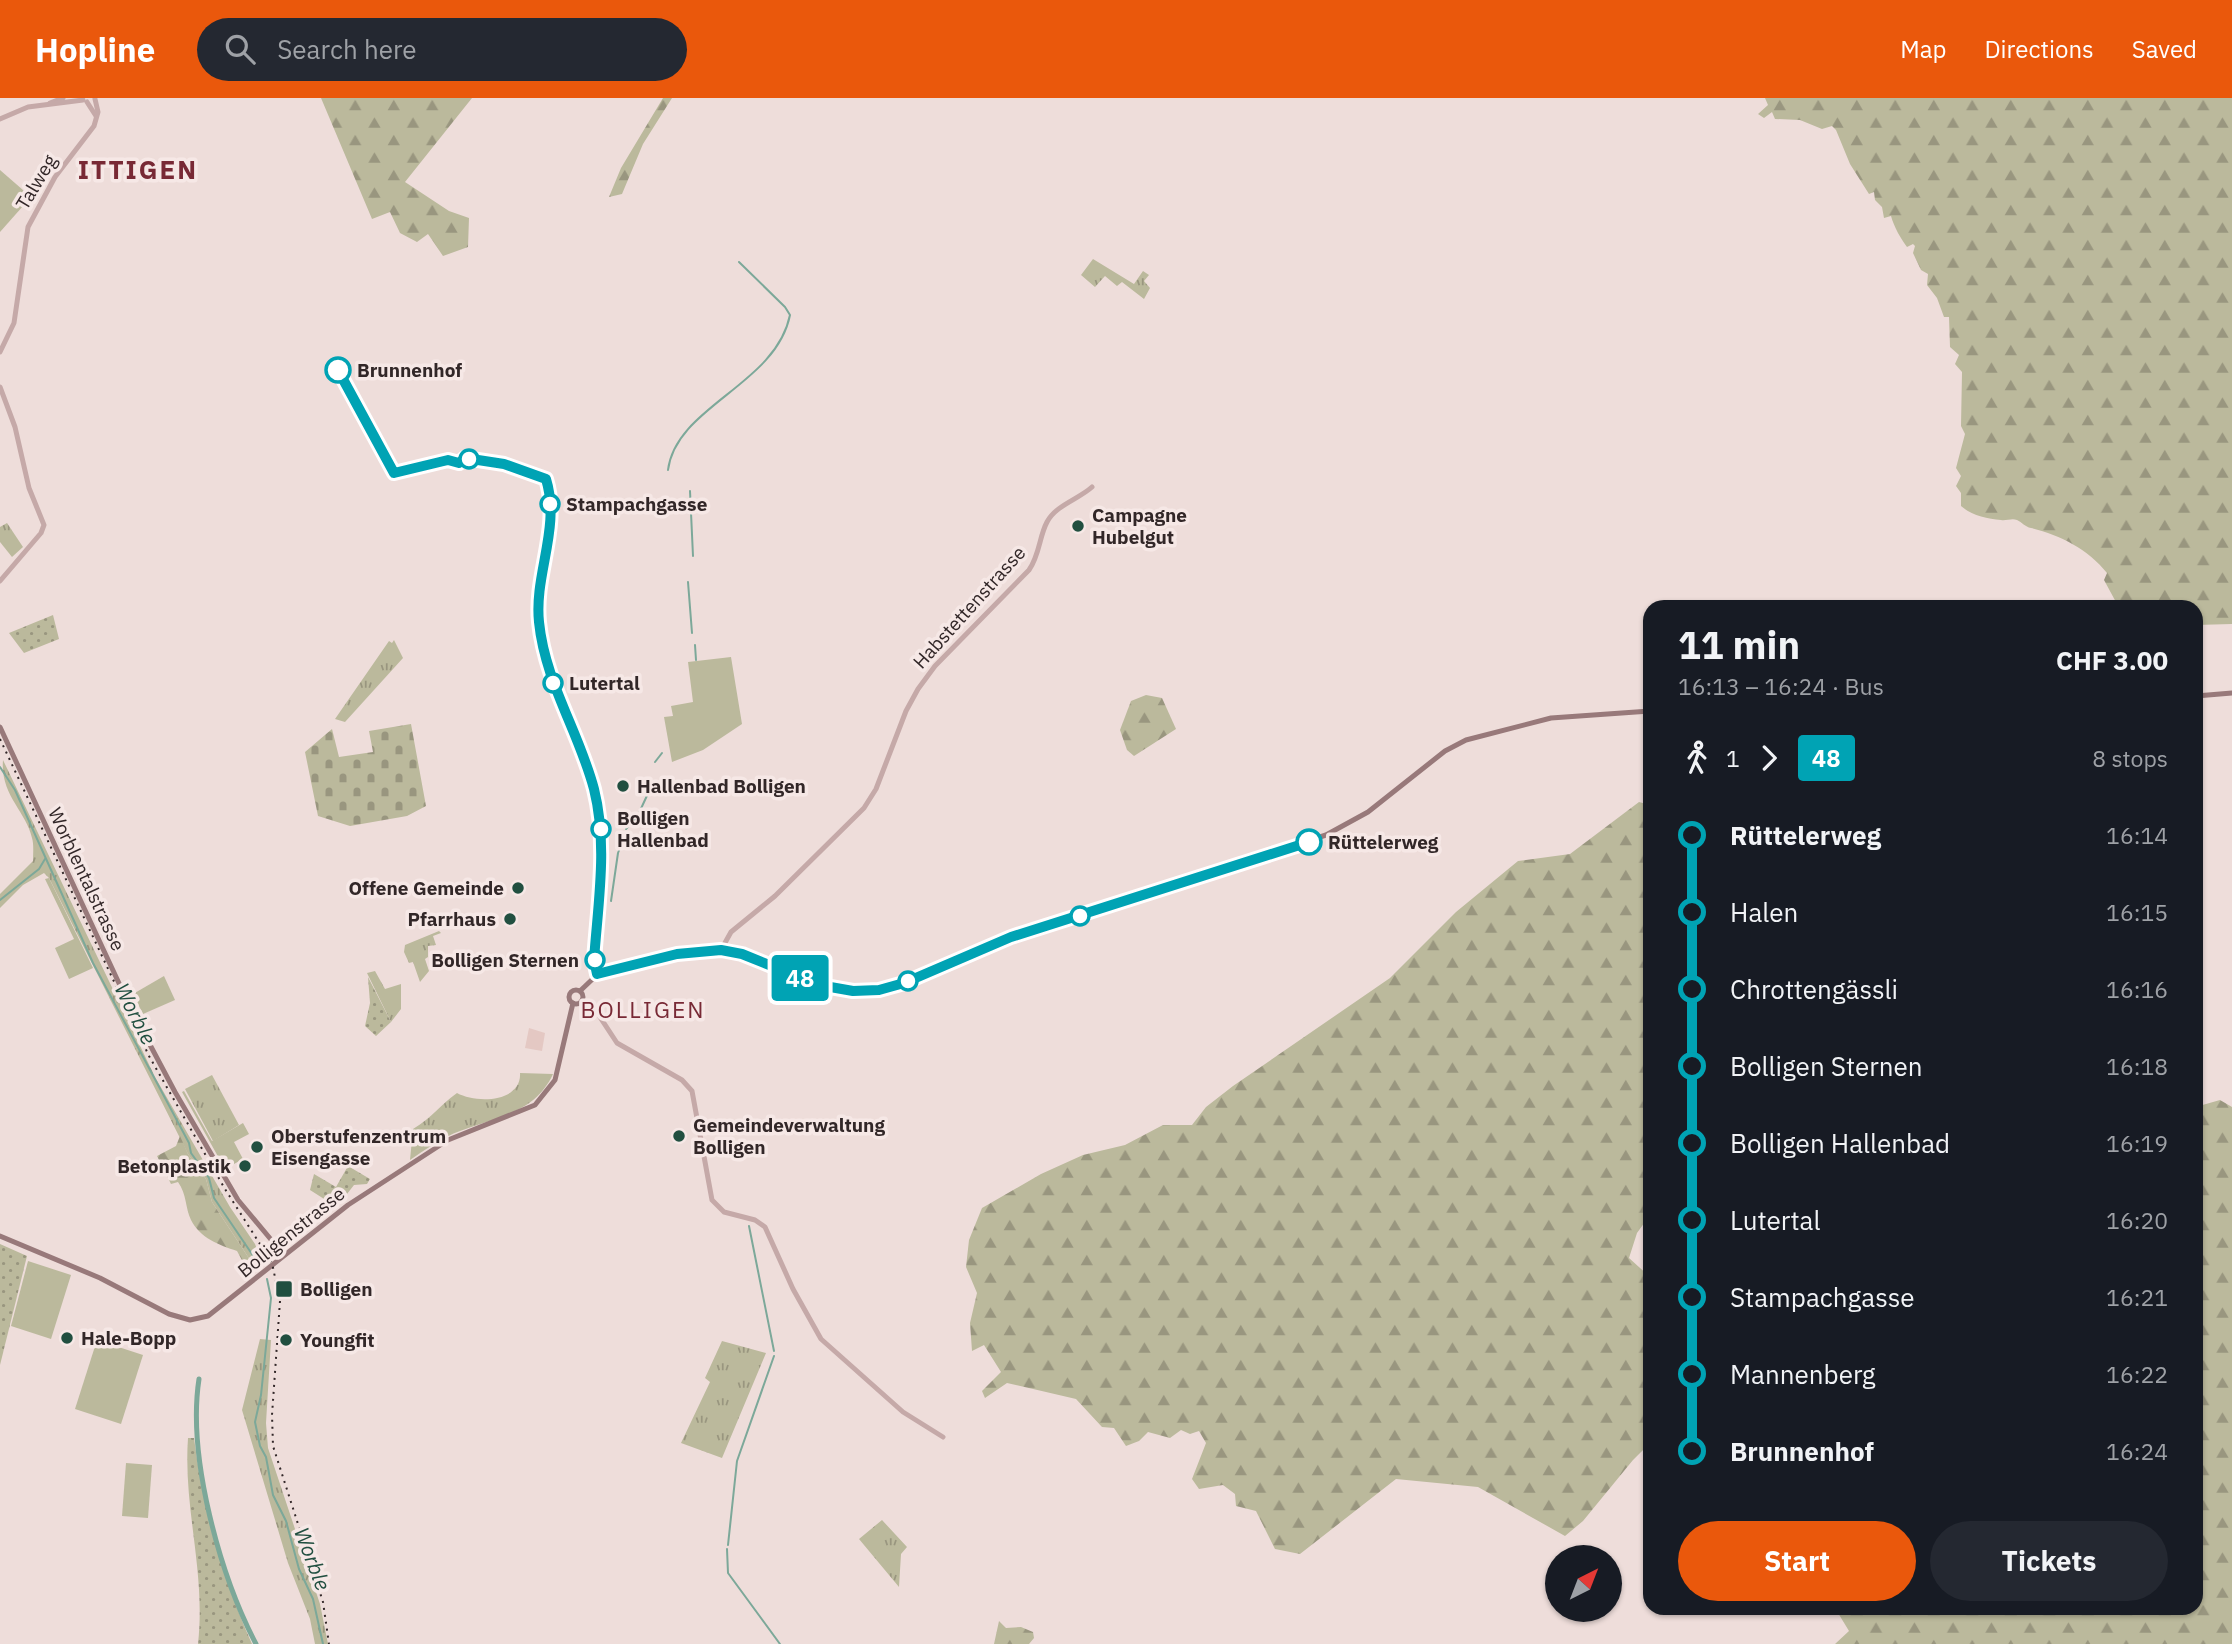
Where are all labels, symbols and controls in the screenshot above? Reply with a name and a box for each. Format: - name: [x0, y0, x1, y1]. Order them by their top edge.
- search box: [197, 18, 687, 81]
- text: Hopline: [35, 28, 155, 71]
- icon: search: [221, 30, 259, 68]
- text: Search here: [277, 32, 417, 66]
- text: Map: [1900, 33, 1946, 65]
- text: Directions: [1984, 33, 2094, 65]
- text: Saved: [2132, 33, 2197, 65]
- street label: Talweg: [10, 150, 62, 214]
- district label: ITTIGEN: [78, 152, 198, 186]
- marker: Brunnenhof: [325, 357, 351, 383]
- place label: Brunnenhof: [357, 358, 462, 382]
- unlabelled marker: [459, 449, 479, 469]
- place label: Stampachgasse: [566, 492, 707, 516]
- marker: Stampachgasse: [540, 494, 560, 514]
- place label: Campagne Hubelgut: [1092, 503, 1187, 549]
- marker: Campagne Hubelgut: [1070, 518, 1086, 534]
- street label: Habstettenstrasse: [908, 541, 1030, 673]
- text: 11 min: [1678, 620, 1800, 669]
- text: CHF 3.00: [2056, 643, 2168, 677]
- place label: Lutertal: [569, 671, 640, 695]
- text: 16:13 – 16:24 · Bus: [1678, 671, 1884, 701]
- marker: Lutertal: [543, 673, 563, 693]
- icon: walk: [1678, 739, 1716, 777]
- icon: forward: [1750, 739, 1788, 777]
- text: 48: [1812, 742, 1841, 774]
- text: 1: [1726, 743, 1740, 773]
- text: 8 stops: [2092, 743, 2168, 773]
- place label: Hallenbad Bolligen: [637, 774, 806, 798]
- marker: Hallenbad Bolligen: [615, 778, 631, 794]
- street label: Worblentalstrasse: [43, 804, 131, 954]
- place label: Bolligen Hallenbad: [617, 806, 709, 852]
- text: Rüttelerweg: [1730, 818, 1881, 852]
- marker: Bolligen Hallenbad: [591, 819, 611, 839]
- text: 16:14: [2106, 820, 2168, 850]
- marker: Rüttelerweg: [1296, 829, 1322, 855]
- place label: Rüttelerweg: [1328, 830, 1439, 854]
- place label: Offene Gemeinde: [349, 876, 504, 900]
- marker: Offene Gemeinde: [510, 880, 526, 896]
- text: Halen: [1730, 895, 1798, 929]
- text: 16:15: [2106, 897, 2168, 927]
- unlabelled marker: [1070, 906, 1090, 926]
- place label: Pfarrhaus: [407, 907, 496, 931]
- marker: Pfarrhaus: [502, 911, 518, 927]
- place label: Bolligen Sternen: [431, 948, 579, 972]
- marker: Bolligen Sternen: [585, 950, 605, 970]
- line badge: 48: [768, 955, 832, 1001]
- text: 48: [786, 962, 814, 994]
- unlabelled marker: [898, 971, 918, 991]
- text: Chrottengässli: [1730, 972, 1898, 1006]
- text: 16:16: [2106, 974, 2168, 1004]
- water label: Worble: [109, 978, 163, 1049]
- district label: BOLLIGEN: [580, 994, 706, 1024]
- text: Bolligen Sternen: [1730, 1049, 1923, 1083]
- text: 16:18: [2106, 1051, 2168, 1081]
- place label: Gemeindeverwaltung Bolligen: [693, 1113, 885, 1159]
- place label: Oberstufenzentrum Eisengasse: [271, 1124, 446, 1170]
- text: Bolligen Hallenbad: [1730, 1126, 1950, 1160]
- marker: Gemeindeverwaltung Bolligen: [671, 1128, 687, 1144]
- text: 16:19: [2106, 1128, 2168, 1158]
- marker: Oberstufenzentrum Eisengasse: [249, 1139, 265, 1155]
- place label: Betonplastik: [117, 1154, 231, 1178]
- marker: Betonplastik: [237, 1158, 253, 1174]
- street label: Bolligenstrasse: [233, 1182, 349, 1282]
- text: Lutertal: [1730, 1203, 1821, 1237]
- text: 16:20: [2106, 1205, 2168, 1235]
- place label: Bolligen: [300, 1277, 373, 1301]
- marker: Bolligen: [274, 1279, 294, 1299]
- text: Stampachgasse: [1730, 1280, 1915, 1314]
- text: 16:21: [2106, 1282, 2168, 1312]
- place label: Hale-Bopp: [81, 1326, 176, 1350]
- place label: Youngfit: [300, 1328, 375, 1352]
- marker: Hale-Bopp: [59, 1330, 75, 1346]
- marker: Youngfit: [278, 1332, 294, 1348]
- text: Mannenberg: [1730, 1357, 1876, 1391]
- text: 16:22: [2106, 1359, 2168, 1389]
- text: Brunnenhof: [1730, 1434, 1874, 1468]
- text: 16:24: [2106, 1436, 2168, 1466]
- button: Start: [1678, 1521, 1916, 1601]
- button: Tickets: [1930, 1521, 2168, 1601]
- water label: Worble: [288, 1523, 338, 1594]
- north arrow: [1545, 1545, 1622, 1622]
- map controls: [1545, 1545, 1622, 1622]

